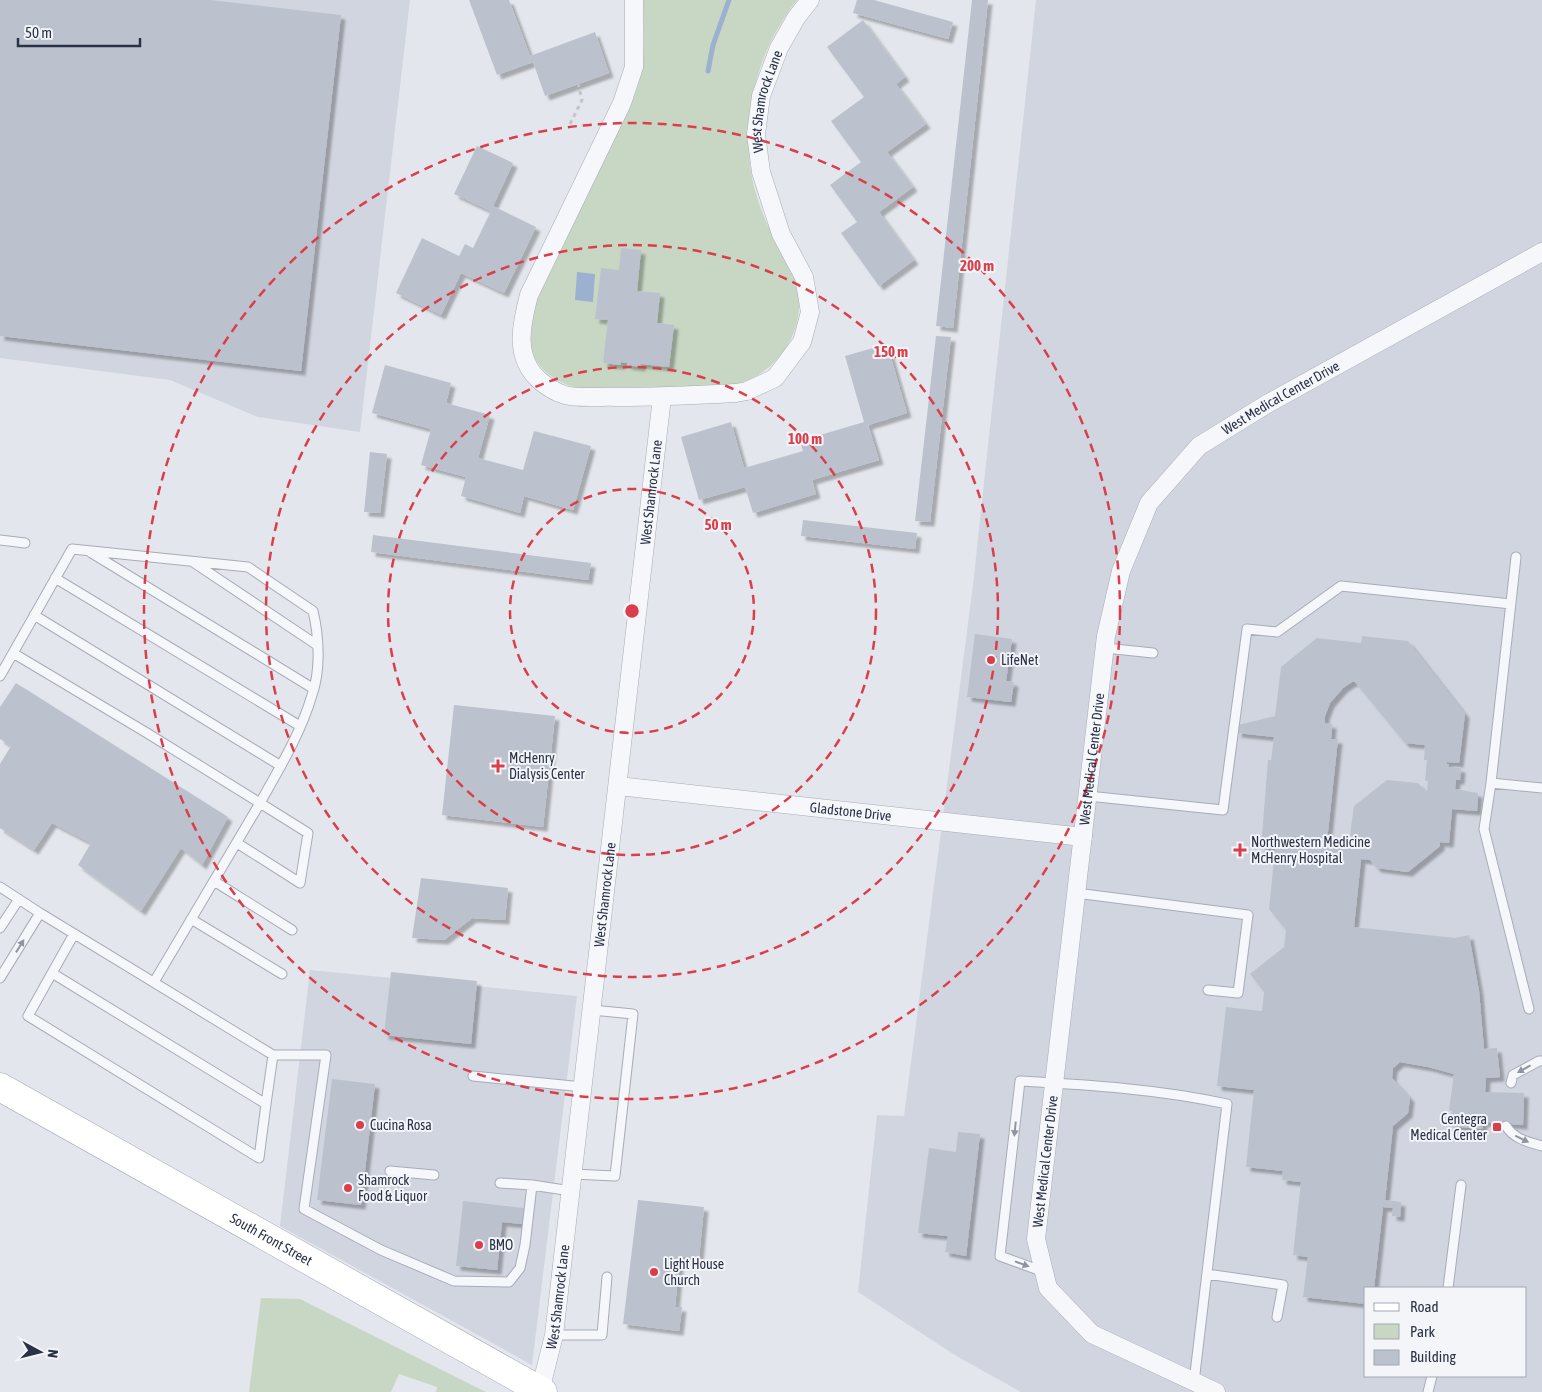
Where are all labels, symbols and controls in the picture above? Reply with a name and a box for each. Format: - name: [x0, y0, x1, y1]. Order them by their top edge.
- scale bar: [18, 15, 140, 47]
- text: 50 m: [25, 24, 52, 41]
- street label: West Shamrock Lane: [748, 48, 785, 154]
- text: 200 m: [960, 257, 994, 274]
- text: 150 m: [874, 343, 908, 360]
- street label: West Medical Center Drive: [1219, 358, 1342, 438]
- text: 100 m: [788, 430, 822, 447]
- street label: West Shamrock Lane: [637, 439, 665, 546]
- text: 50 m: [705, 516, 732, 533]
- centre of rings: [623, 602, 641, 620]
- place label: LifeNet: [1001, 652, 1039, 668]
- marker: LifeNet: [985, 654, 997, 666]
- street label: West Medical Center Drive: [1076, 692, 1107, 826]
- place label: McHenry Dialysis Center: [509, 750, 586, 782]
- marker: McHenry Dialysis Center: [491, 759, 505, 773]
- street label: Gladstone Drive: [809, 799, 892, 824]
- place label: Northwestern Medicine McHenry Hospital: [1251, 834, 1370, 866]
- street label: West Shamrock Lane: [591, 841, 619, 948]
- marker: Northwestern Medicine McHenry Hospital: [1233, 843, 1247, 857]
- one-way arrow: [15, 939, 25, 952]
- one-way arrow: [1516, 1065, 1531, 1073]
- street label: West Medical Center Drive: [1029, 1095, 1061, 1228]
- place label: Centegra Medical Center: [1410, 1111, 1488, 1143]
- place label: Cucina Rosa: [370, 1117, 432, 1133]
- marker: Cucina Rosa: [354, 1119, 366, 1131]
- marker: Centegra Medical Center: [1491, 1121, 1503, 1133]
- one-way arrow: [1011, 1122, 1019, 1138]
- one-way arrow: [1515, 1135, 1530, 1143]
- place label: Shamrock Food & Liquor: [358, 1172, 428, 1204]
- marker: Shamrock Food & Liquor: [342, 1182, 354, 1194]
- street label: South Front Street: [227, 1210, 315, 1269]
- place label: BMO: [489, 1237, 513, 1253]
- marker: BMO: [473, 1239, 485, 1251]
- street label: West Shamrock Lane: [543, 1244, 572, 1351]
- place label: Light House Church: [664, 1256, 724, 1288]
- one-way arrow: [1015, 1261, 1030, 1268]
- marker: Light House Church: [648, 1266, 660, 1278]
- legend: [1364, 1287, 1527, 1377]
- text: Road: [1410, 1298, 1439, 1315]
- text: Park: [1410, 1323, 1435, 1340]
- north arrow: [15, 1327, 65, 1377]
- text: Building: [1410, 1348, 1456, 1365]
- text: N: [44, 1349, 61, 1359]

